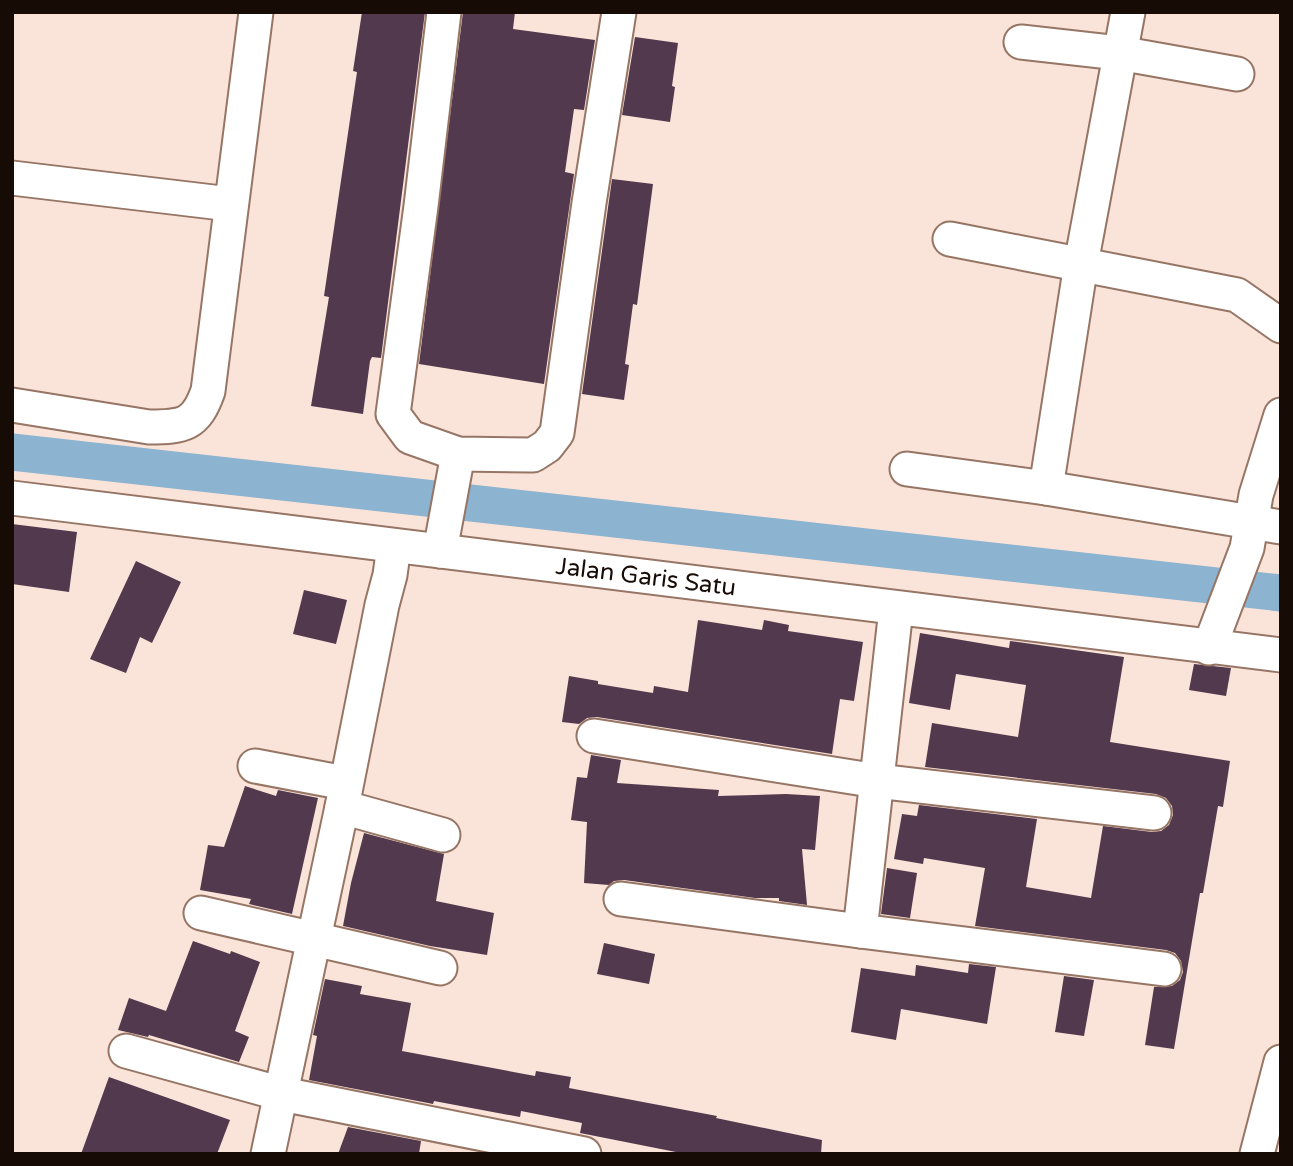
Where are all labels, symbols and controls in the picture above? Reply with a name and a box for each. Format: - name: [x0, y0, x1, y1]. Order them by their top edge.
- street label: Jalan Garis Satu: [554, 552, 738, 602]

